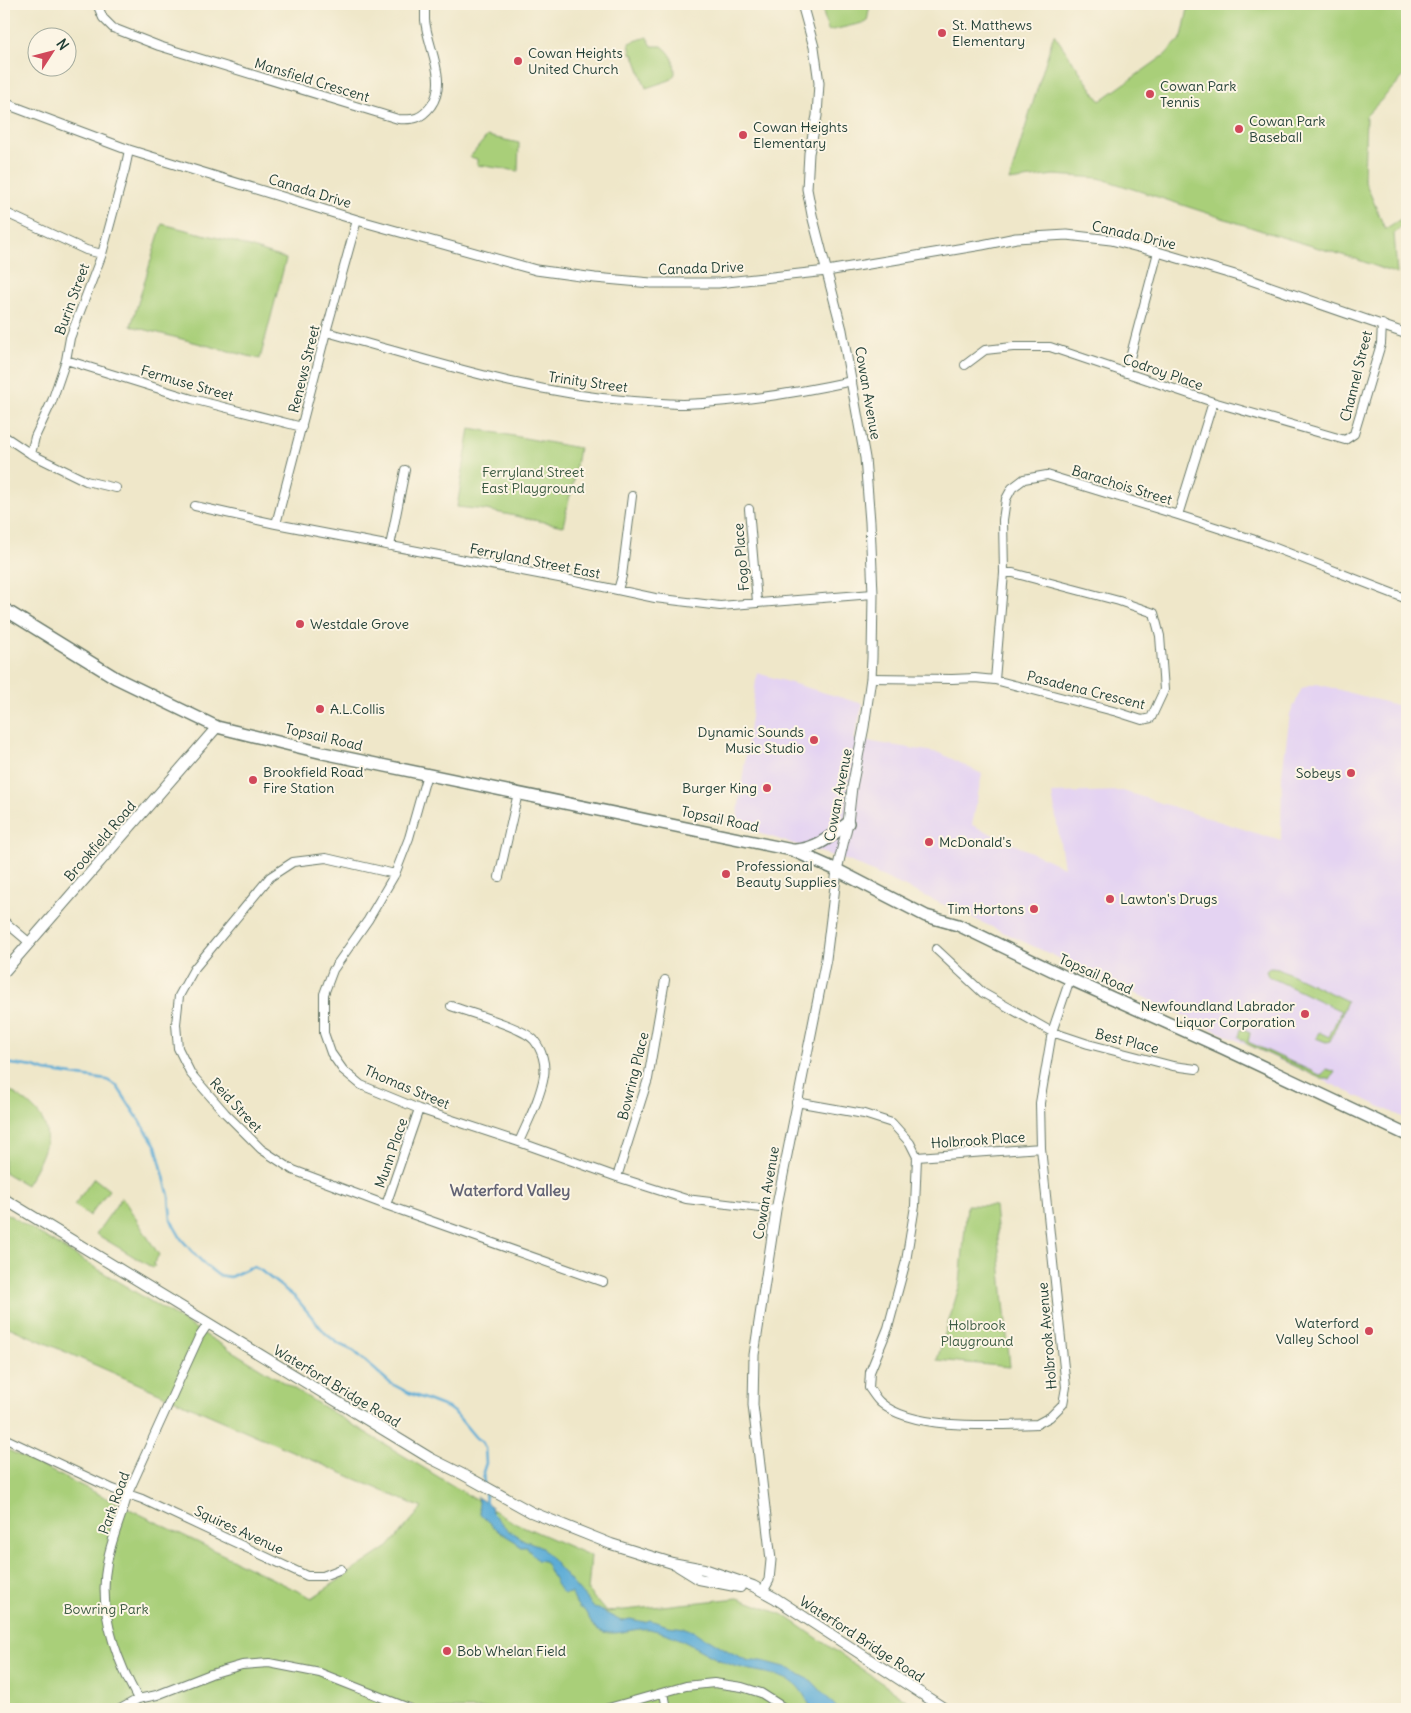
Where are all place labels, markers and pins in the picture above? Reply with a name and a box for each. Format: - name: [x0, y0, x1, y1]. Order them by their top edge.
- place label: St. Matthews Elementary: [952, 16, 1032, 50]
- marker: St. Matthews Elementary: [936, 27, 948, 39]
- place label: Cowan Heights United Church: [528, 44, 623, 78]
- marker: Cowan Heights United Church: [512, 55, 524, 67]
- place label: Cowan Park Tennis: [1160, 77, 1236, 111]
- marker: Cowan Park Tennis: [1144, 88, 1156, 100]
- place label: Cowan Park Baseball: [1249, 112, 1325, 146]
- place label: Cowan Heights Elementary: [753, 118, 848, 152]
- marker: Cowan Park Baseball: [1233, 123, 1245, 135]
- marker: Cowan Heights Elementary: [737, 129, 749, 141]
- place label: Westdale Grove: [310, 615, 409, 633]
- marker: Westdale Grove: [294, 618, 306, 630]
- place label: A.L.Collis: [330, 700, 385, 718]
- marker: A.L.Collis: [314, 703, 326, 715]
- place label: Dynamic Sounds Music Studio: [698, 723, 804, 757]
- marker: Dynamic Sounds Music Studio: [808, 734, 820, 746]
- place label: Brookfield Road Fire Station: [263, 763, 363, 797]
- place label: Sobeys: [1296, 764, 1341, 782]
- marker: Sobeys: [1345, 767, 1357, 779]
- marker: Brookfield Road Fire Station: [247, 774, 259, 786]
- place label: Burger King: [682, 779, 757, 797]
- marker: Burger King: [761, 782, 773, 794]
- place label: McDonald's: [939, 833, 1012, 851]
- marker: McDonald's: [923, 836, 935, 848]
- place label: Professional Beauty Supplies: [736, 857, 837, 891]
- marker: Professional Beauty Supplies: [720, 868, 732, 880]
- place label: Lawton's Drugs: [1120, 890, 1217, 908]
- marker: Lawton's Drugs: [1104, 893, 1116, 905]
- place label: Tim Hortons: [947, 900, 1024, 918]
- marker: Tim Hortons: [1028, 903, 1040, 915]
- place label: Newfoundland Labrador Liquor Corporation: [1141, 997, 1295, 1031]
- marker: Newfoundland Labrador Liquor Corporation: [1299, 1008, 1311, 1020]
- place label: Waterford Valley School: [1276, 1314, 1359, 1348]
- marker: Waterford Valley School: [1363, 1325, 1375, 1337]
- place label: Bob Whelan Field: [457, 1642, 566, 1660]
- marker: Bob Whelan Field: [441, 1645, 453, 1657]

